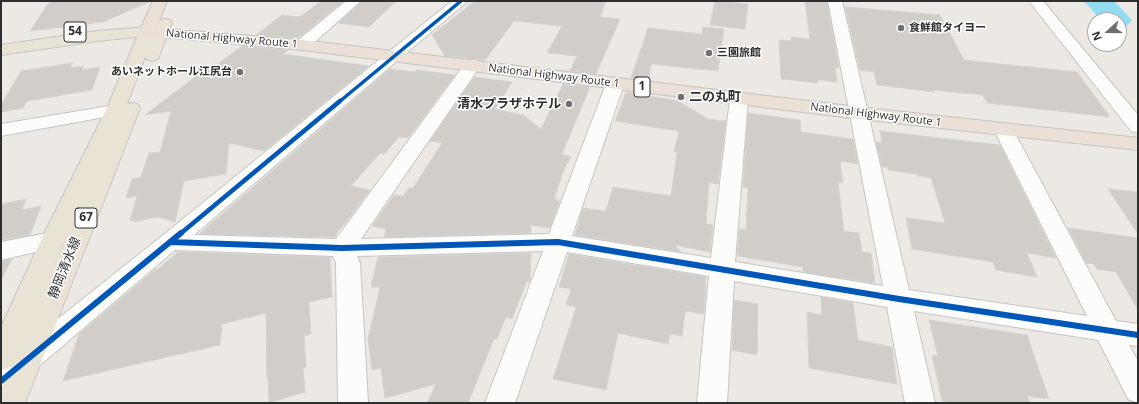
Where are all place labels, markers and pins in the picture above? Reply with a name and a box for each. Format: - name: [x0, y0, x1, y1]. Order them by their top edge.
- place label: 食鮮館タイヨー: [909, 21, 986, 35]
- marker: 食鮮館タイヨー: [896, 23, 906, 33]
- place label: 三園旅館: [717, 46, 761, 60]
- marker: 三園旅館: [704, 48, 714, 58]
- place label: あいネットホール江尻台: [111, 65, 232, 79]
- marker: あいネットホール江尻台: [235, 67, 245, 77]
- place label: 二の丸町: [689, 89, 741, 105]
- marker: 二の丸町: [676, 92, 686, 102]
- place label: 清水プラザホテル: [457, 96, 561, 112]
- marker: 清水プラザホテル: [564, 99, 574, 109]

